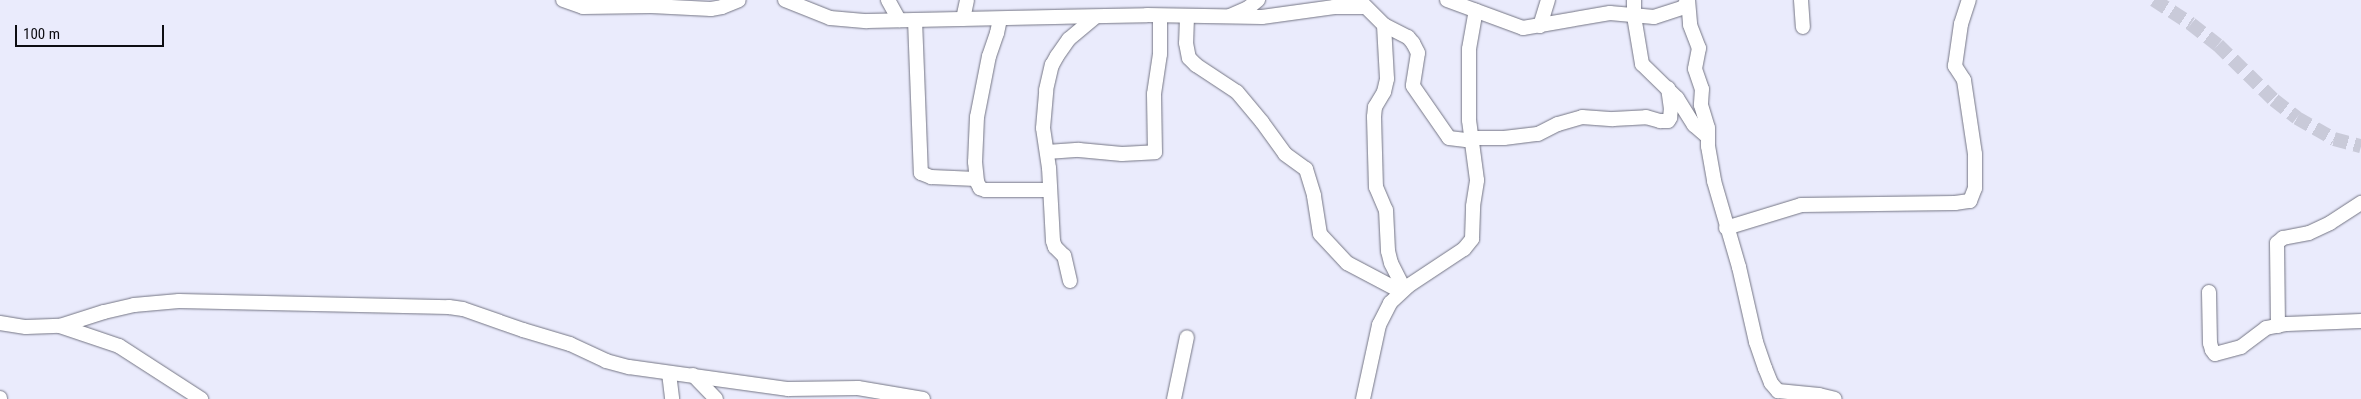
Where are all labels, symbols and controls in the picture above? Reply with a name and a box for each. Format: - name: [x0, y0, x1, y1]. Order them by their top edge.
- scale bar: [18, 15, 166, 47]
- text: 100 m: [23, 25, 60, 43]

